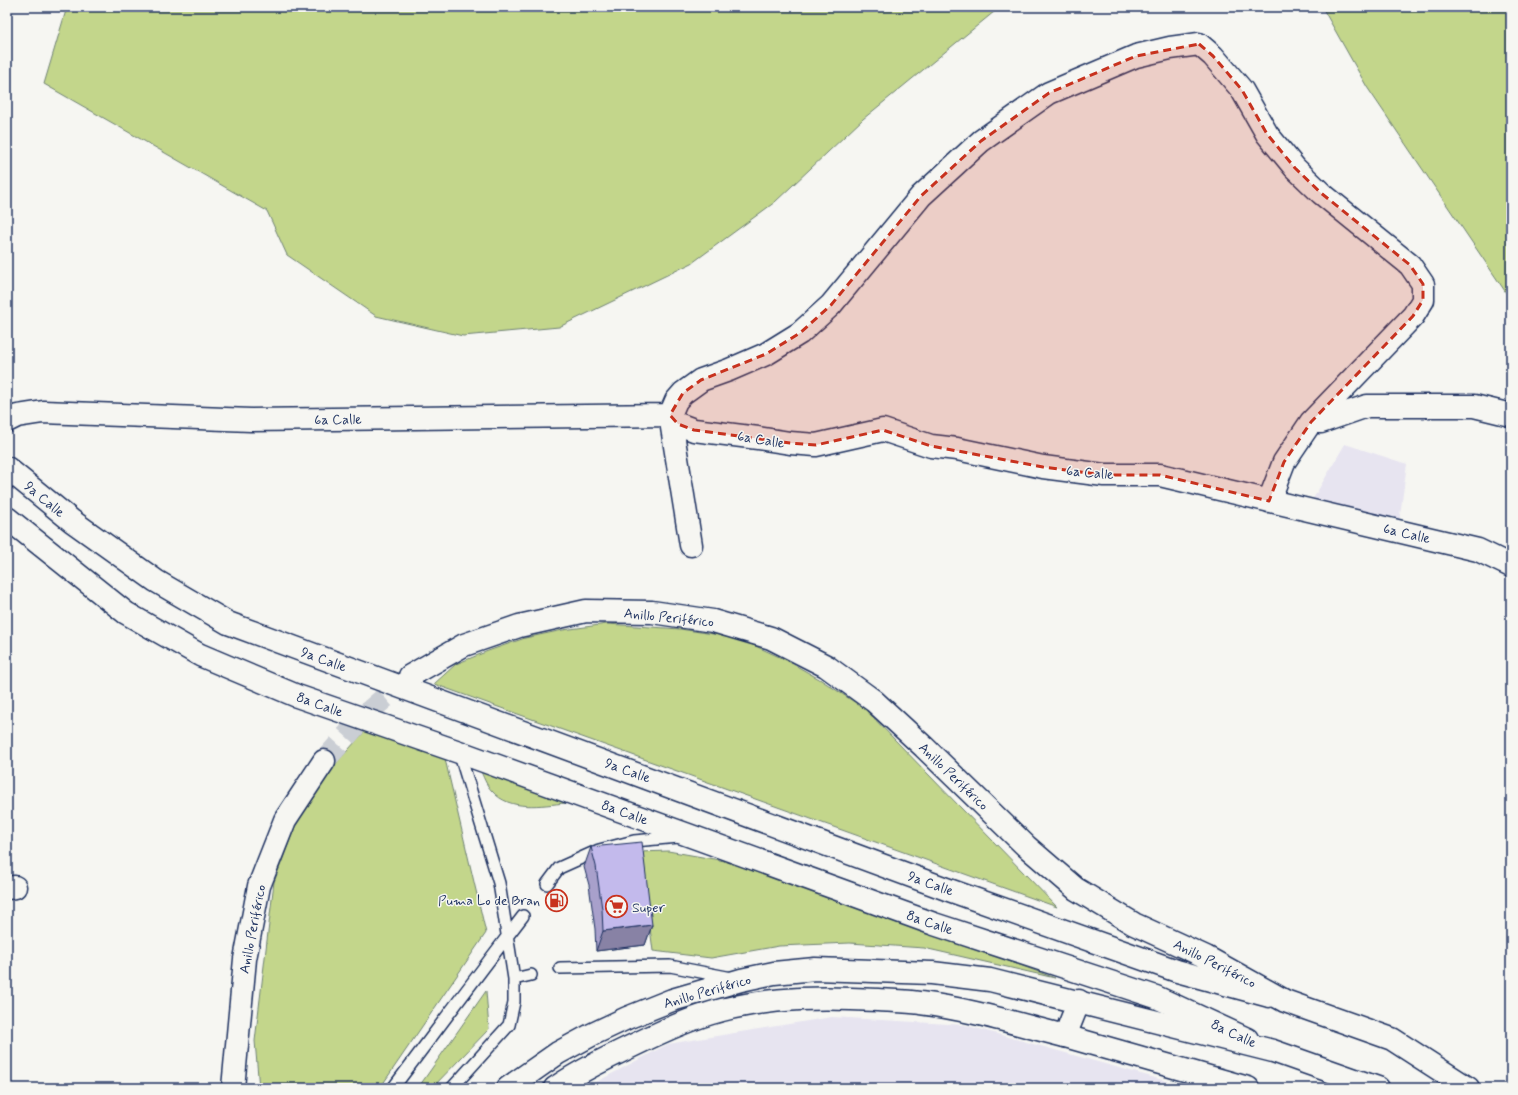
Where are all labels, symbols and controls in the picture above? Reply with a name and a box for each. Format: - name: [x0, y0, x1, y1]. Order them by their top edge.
- street label: 6a Calle: [314, 411, 362, 429]
- street label: 6a Calle: [736, 427, 786, 453]
- street label: 6a Calle: [1065, 462, 1115, 484]
- street label: 9a Calle: [20, 478, 69, 522]
- street label: 6a Calle: [1381, 520, 1432, 548]
- street label: Anillo Periférico: [623, 604, 715, 632]
- street label: 9a Calle: [298, 643, 349, 677]
- street label: 8a Calle: [294, 688, 346, 722]
- street label: Anillo Periférico: [915, 739, 992, 815]
- street label: 9a Calle: [602, 754, 653, 788]
- street label: 8a Calle: [599, 796, 651, 830]
- street label: 9a Calle: [905, 867, 956, 901]
- street label: Anillo Periférico: [236, 883, 270, 975]
- fuel station icon: Puma Lo de Bran: [543, 887, 569, 913]
- place label: Puma Lo de Bran: [438, 892, 540, 910]
- supermarket icon: Super: [603, 894, 629, 920]
- place label: Super: [632, 899, 666, 917]
- street label: 8a Calle: [904, 907, 956, 939]
- street label: Anillo Periférico: [1170, 935, 1259, 993]
- street label: Anillo Periférico: [661, 971, 753, 1013]
- street label: 8a Calle: [1208, 1016, 1260, 1052]

